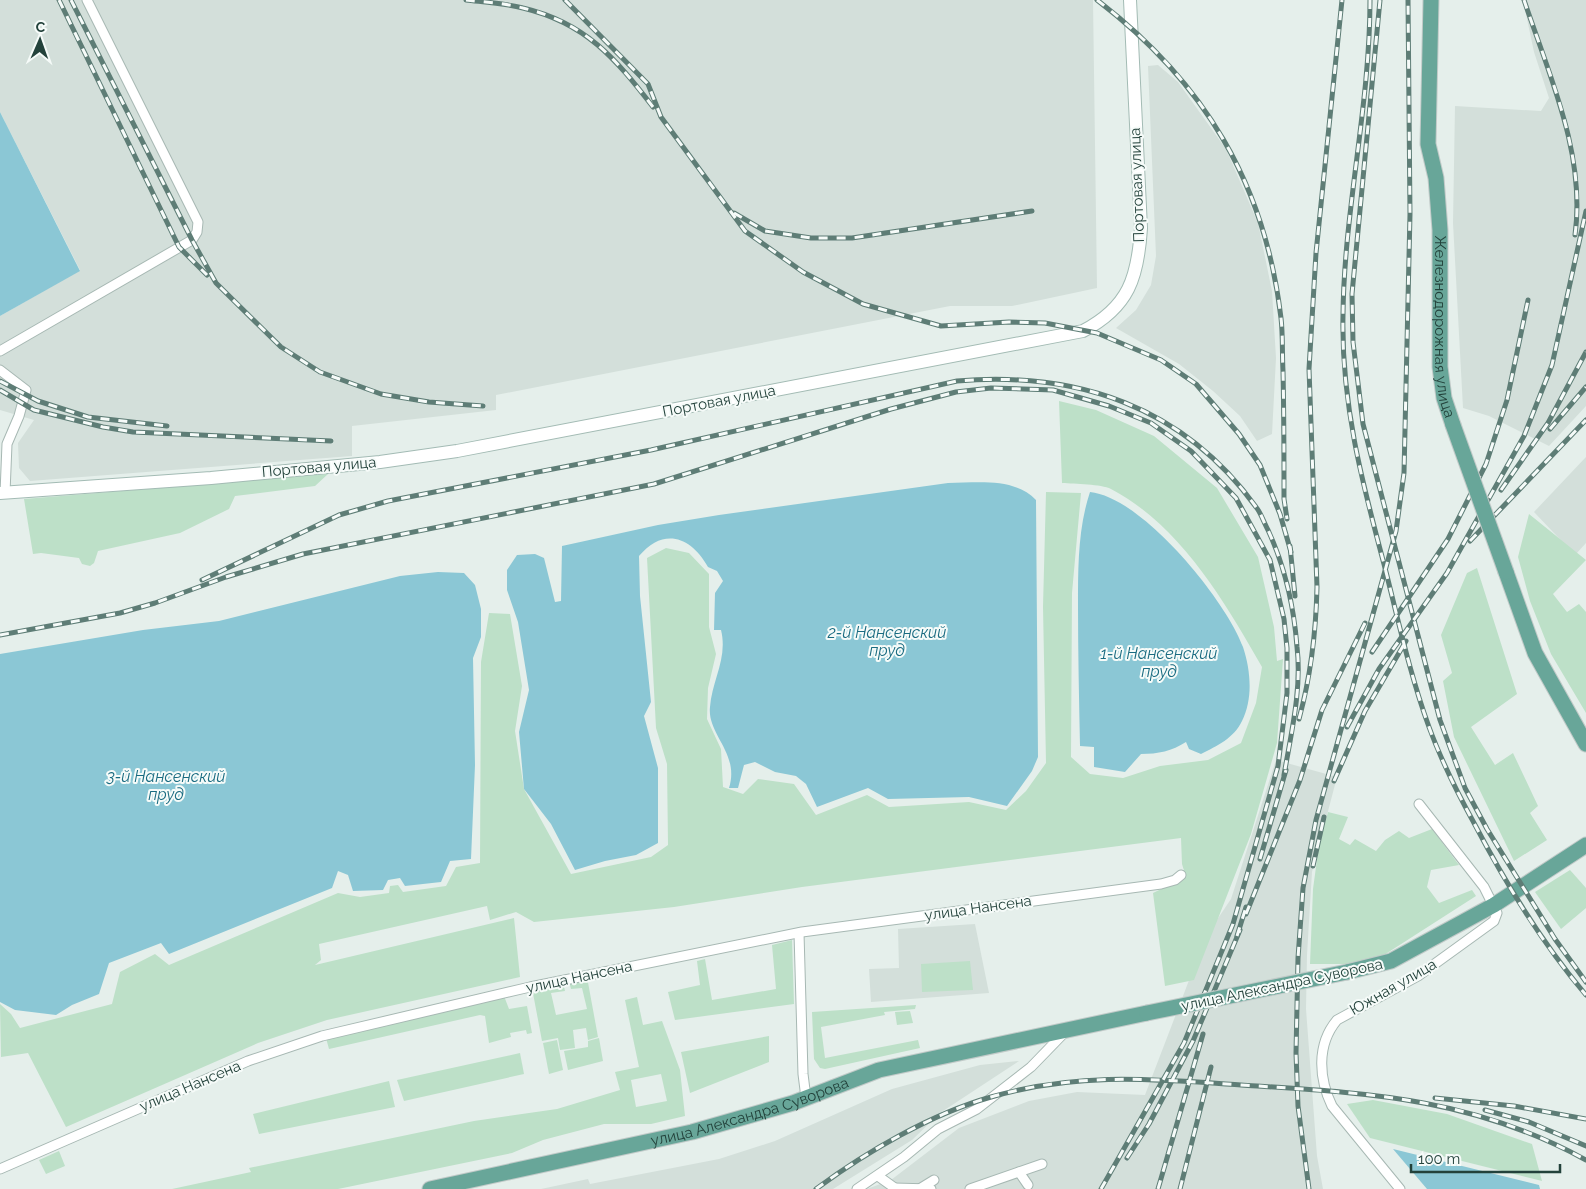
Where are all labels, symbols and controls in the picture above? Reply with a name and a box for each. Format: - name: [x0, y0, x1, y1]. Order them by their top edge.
- north arrow: [15, 15, 65, 65]
- text: С: [35, 19, 46, 35]
- street label: Портовая улица: [1126, 127, 1148, 243]
- street label: Железнодорожная улица: [1431, 235, 1459, 420]
- street label: Портовая улица: [661, 381, 777, 421]
- street label: Портовая улица: [261, 453, 377, 481]
- water label: 2-й Нансенский пруд: [827, 623, 946, 660]
- water label: 1-й Нансенский пруд: [1101, 644, 1217, 681]
- water label: 3-й Нансенский пруд: [106, 767, 225, 804]
- street label: улица Нансена: [923, 892, 1033, 924]
- street label: улица Александра Суворова: [1180, 955, 1384, 1015]
- street label: Южная улица: [1346, 955, 1440, 1019]
- street label: улица Нансена: [524, 957, 634, 997]
- street label: улица Нансена: [137, 1057, 243, 1115]
- street label: улица Александра Суворова: [649, 1074, 851, 1150]
- scale bar: [1411, 1142, 1560, 1174]
- text: 100 m: [1418, 1150, 1460, 1168]

